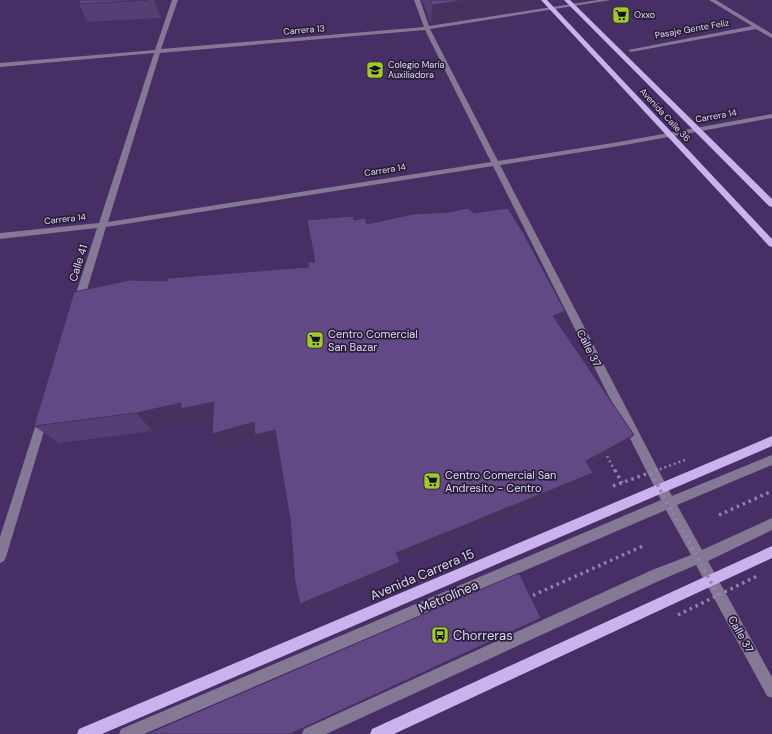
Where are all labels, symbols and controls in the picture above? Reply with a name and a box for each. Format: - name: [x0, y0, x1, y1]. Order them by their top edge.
- supermarket icon: Oxxo: [611, 5, 631, 25]
- place label: Oxxo: [634, 9, 655, 21]
- street label: Pasaje Gente Feliz: [654, 17, 730, 41]
- street label: Carrera 13: [283, 22, 325, 38]
- place label: Colegio María Auxiliadora: [388, 59, 445, 81]
- school or university icon: Colegio María Auxiliadora: [365, 60, 385, 80]
- street label: Avenida Calle 36: [637, 86, 693, 145]
- street label: Carrera 14: [694, 106, 738, 126]
- street label: Carrera 14: [363, 161, 407, 179]
- street label: Carrera 14: [44, 211, 87, 227]
- street label: Calle 41: [66, 243, 90, 283]
- place label: Centro Comercial San Bazar: [328, 327, 418, 354]
- street label: Calle 37: [574, 327, 604, 369]
- supermarket icon: Centro Comercial San Bazar: [305, 330, 325, 350]
- place label: Centro Comercial San Andresito - Centro: [445, 468, 556, 495]
- supermarket icon: Centro Comercial San Andresito - Centro: [422, 471, 442, 491]
- street label: Avenida Carrera 15: [367, 545, 477, 604]
- street label: Metrolínea: [416, 576, 481, 617]
- street label: Calle 37: [725, 613, 757, 655]
- bus stop icon: Chorreras: [430, 625, 450, 645]
- place label: Chorreras: [453, 627, 513, 644]

